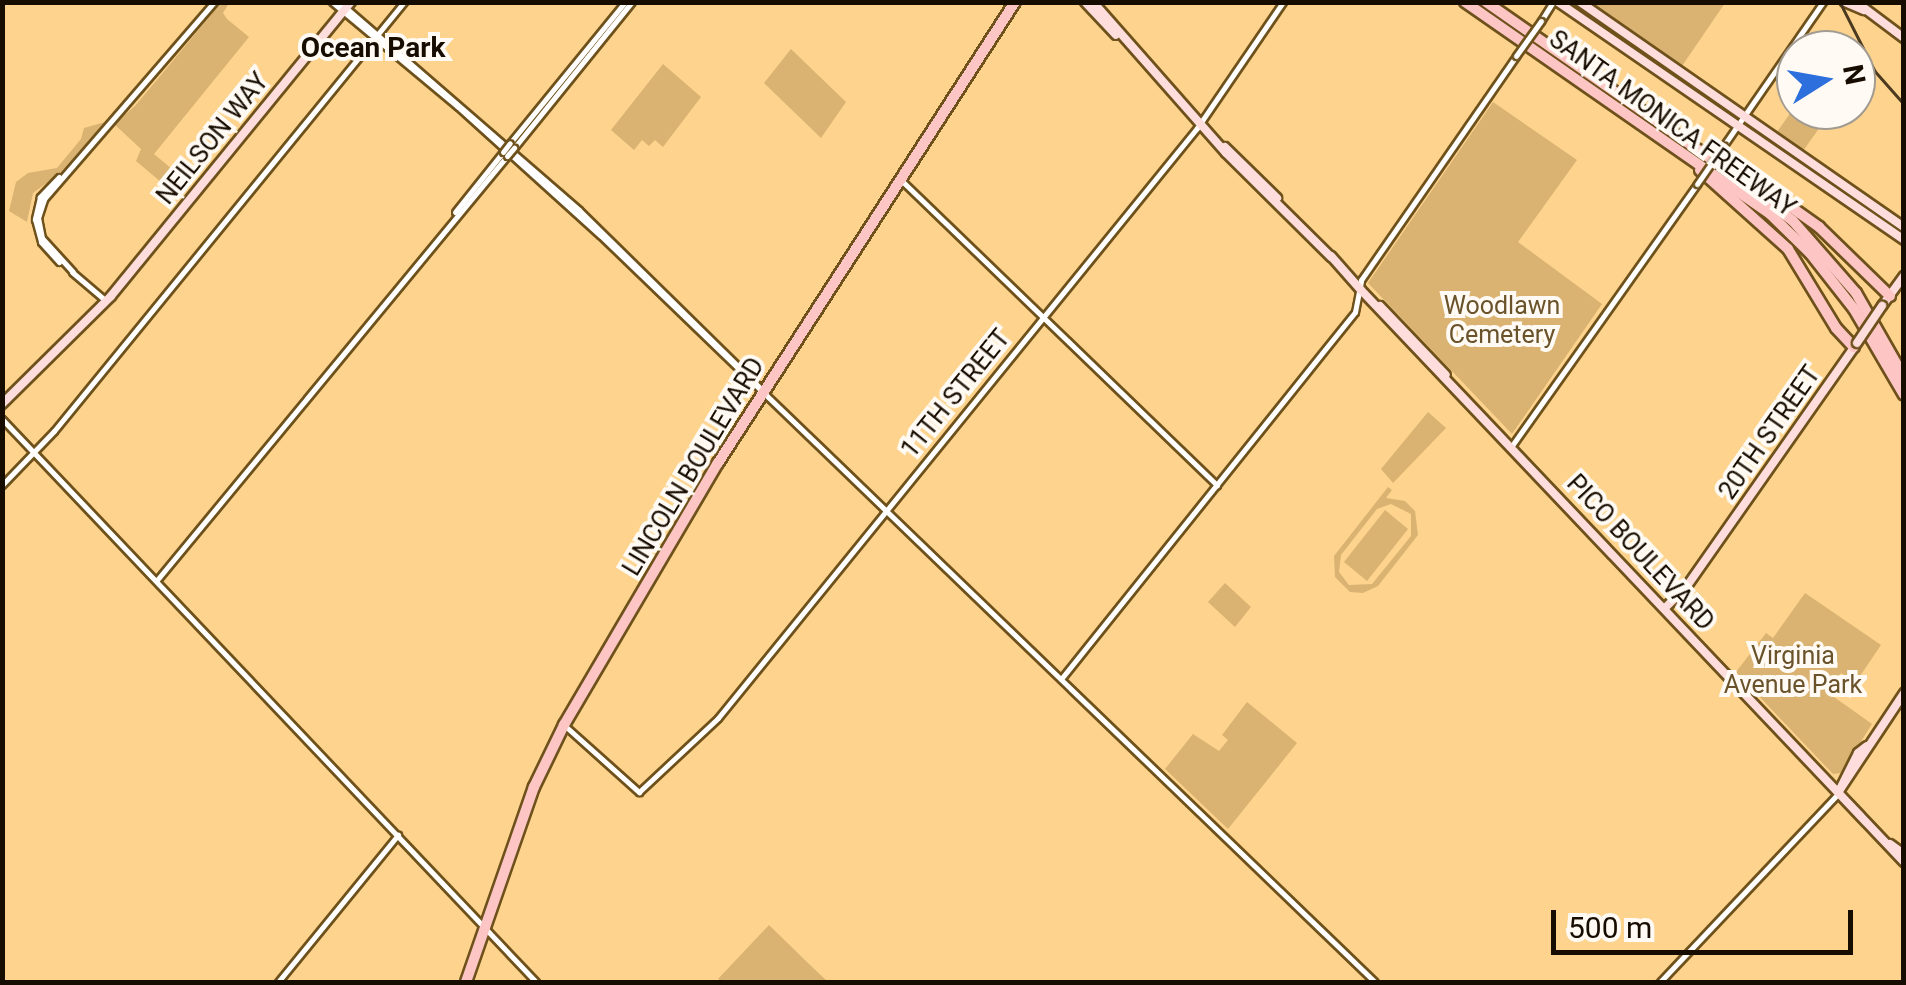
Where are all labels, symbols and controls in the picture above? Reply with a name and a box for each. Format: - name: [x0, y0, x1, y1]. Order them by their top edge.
- street label: SANTA MONICA FREEWAY: [1543, 25, 1801, 223]
- north arrow: [1776, 30, 1876, 130]
- district label: Ocean Park: [301, 31, 445, 65]
- text: N: [1836, 62, 1872, 87]
- street label: NEILSON WAY: [151, 67, 275, 211]
- park label: Woodlawn Cemetery: [1444, 292, 1560, 351]
- street label: 11TH STREET: [895, 324, 1017, 464]
- street label: LINCOLN BOULEVARD: [617, 353, 771, 581]
- street label: 20TH STREET: [1713, 361, 1827, 505]
- street label: PICO BOULEVARD: [1560, 469, 1720, 637]
- park label: Virginia Avenue Park: [1724, 642, 1862, 701]
- scale bar: [1556, 890, 1858, 952]
- text: 500 m: [1568, 910, 1652, 945]

